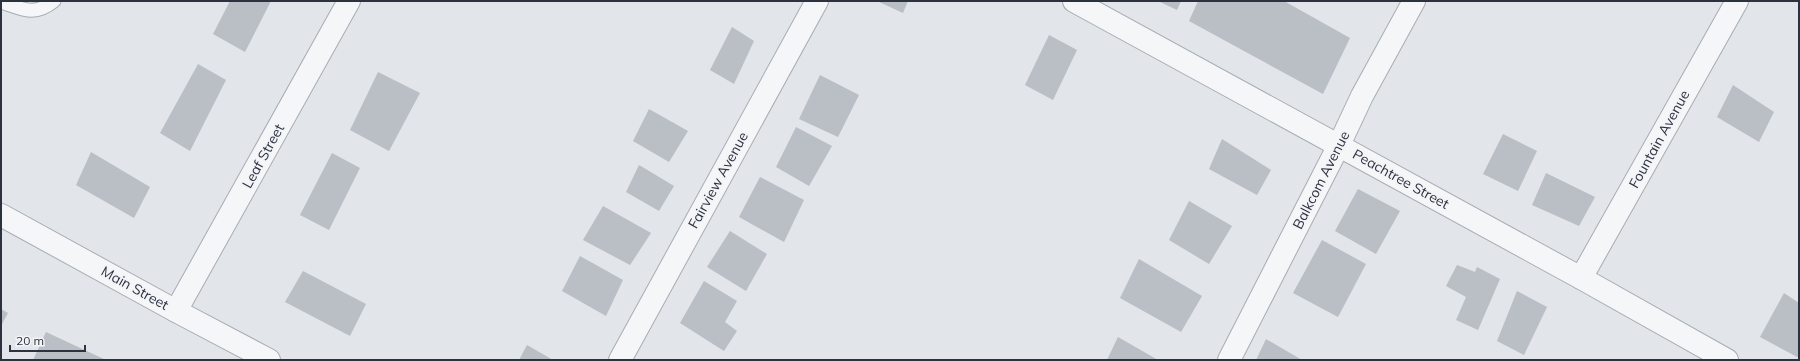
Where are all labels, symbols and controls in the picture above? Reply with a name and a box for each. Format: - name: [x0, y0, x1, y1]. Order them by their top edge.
- street label: Fountain Avenue: [1625, 87, 1693, 191]
- street label: Leaf Street: [238, 121, 288, 191]
- street label: Balkcom Avenue: [1289, 128, 1353, 232]
- street label: Fairview Avenue: [684, 129, 752, 231]
- street label: Peachtree Street: [1350, 145, 1452, 213]
- street label: Main Street: [98, 262, 172, 314]
- scale bar: [10, 327, 85, 353]
- text: 20 m: [16, 333, 44, 348]

